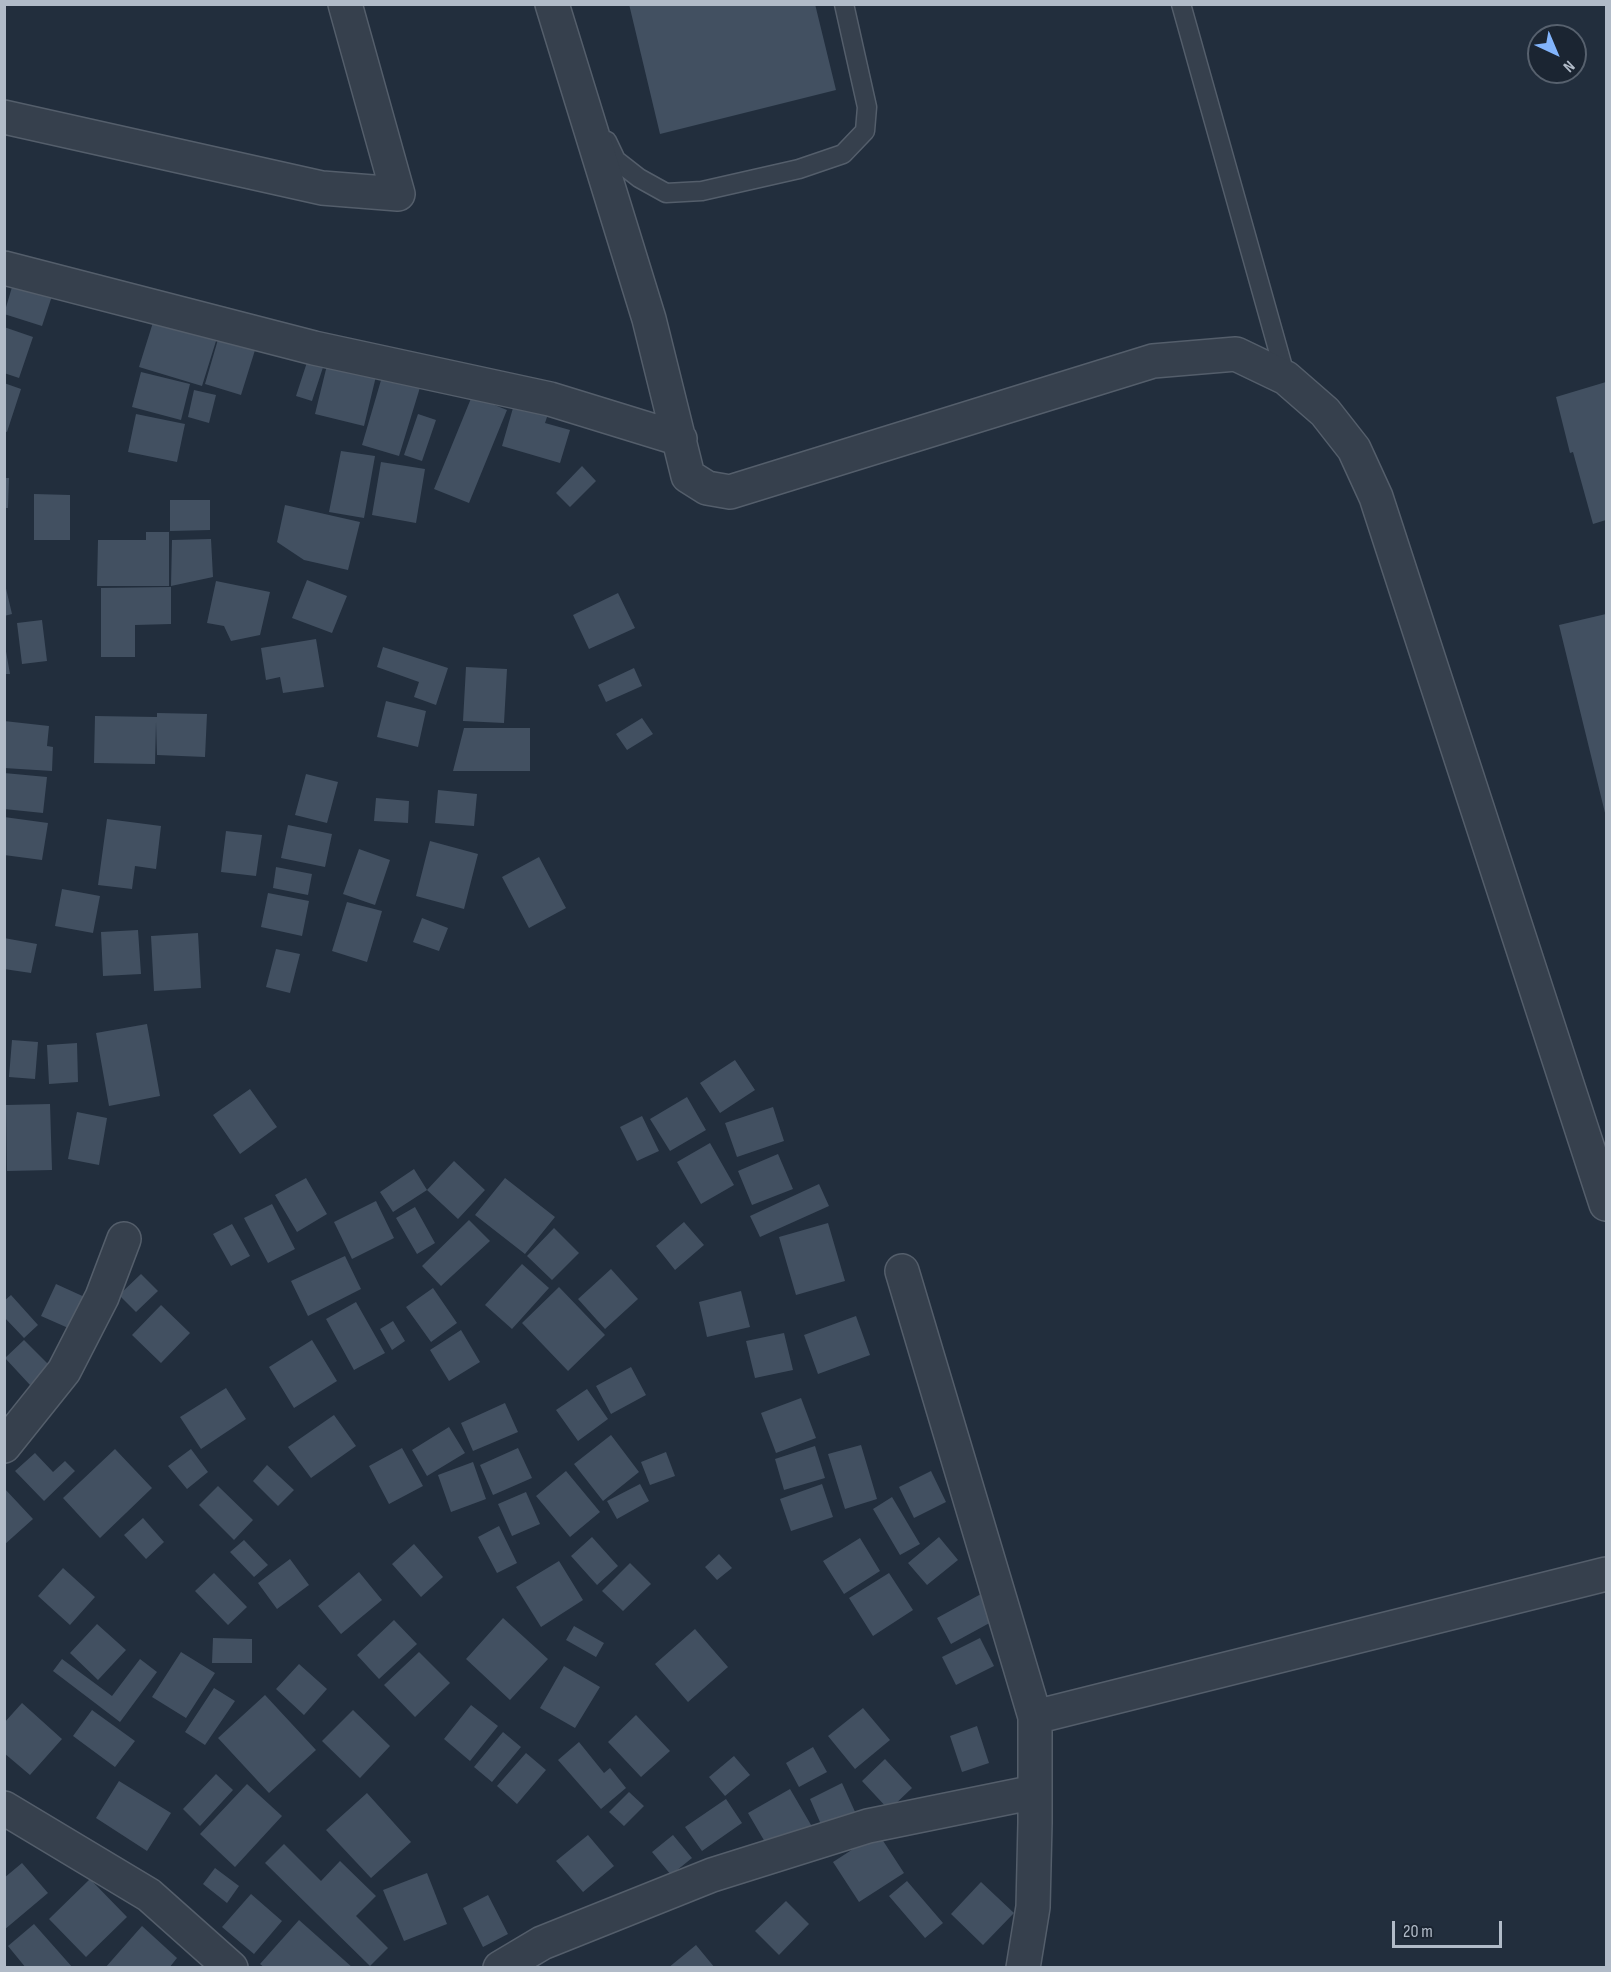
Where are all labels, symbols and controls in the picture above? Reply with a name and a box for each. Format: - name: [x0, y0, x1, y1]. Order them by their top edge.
- north arrow: [1527, 24, 1587, 84]
- text: N: [1559, 56, 1578, 76]
- scale bar: [1395, 1909, 1504, 1947]
- text: 20 m: [1403, 1921, 1433, 1942]

